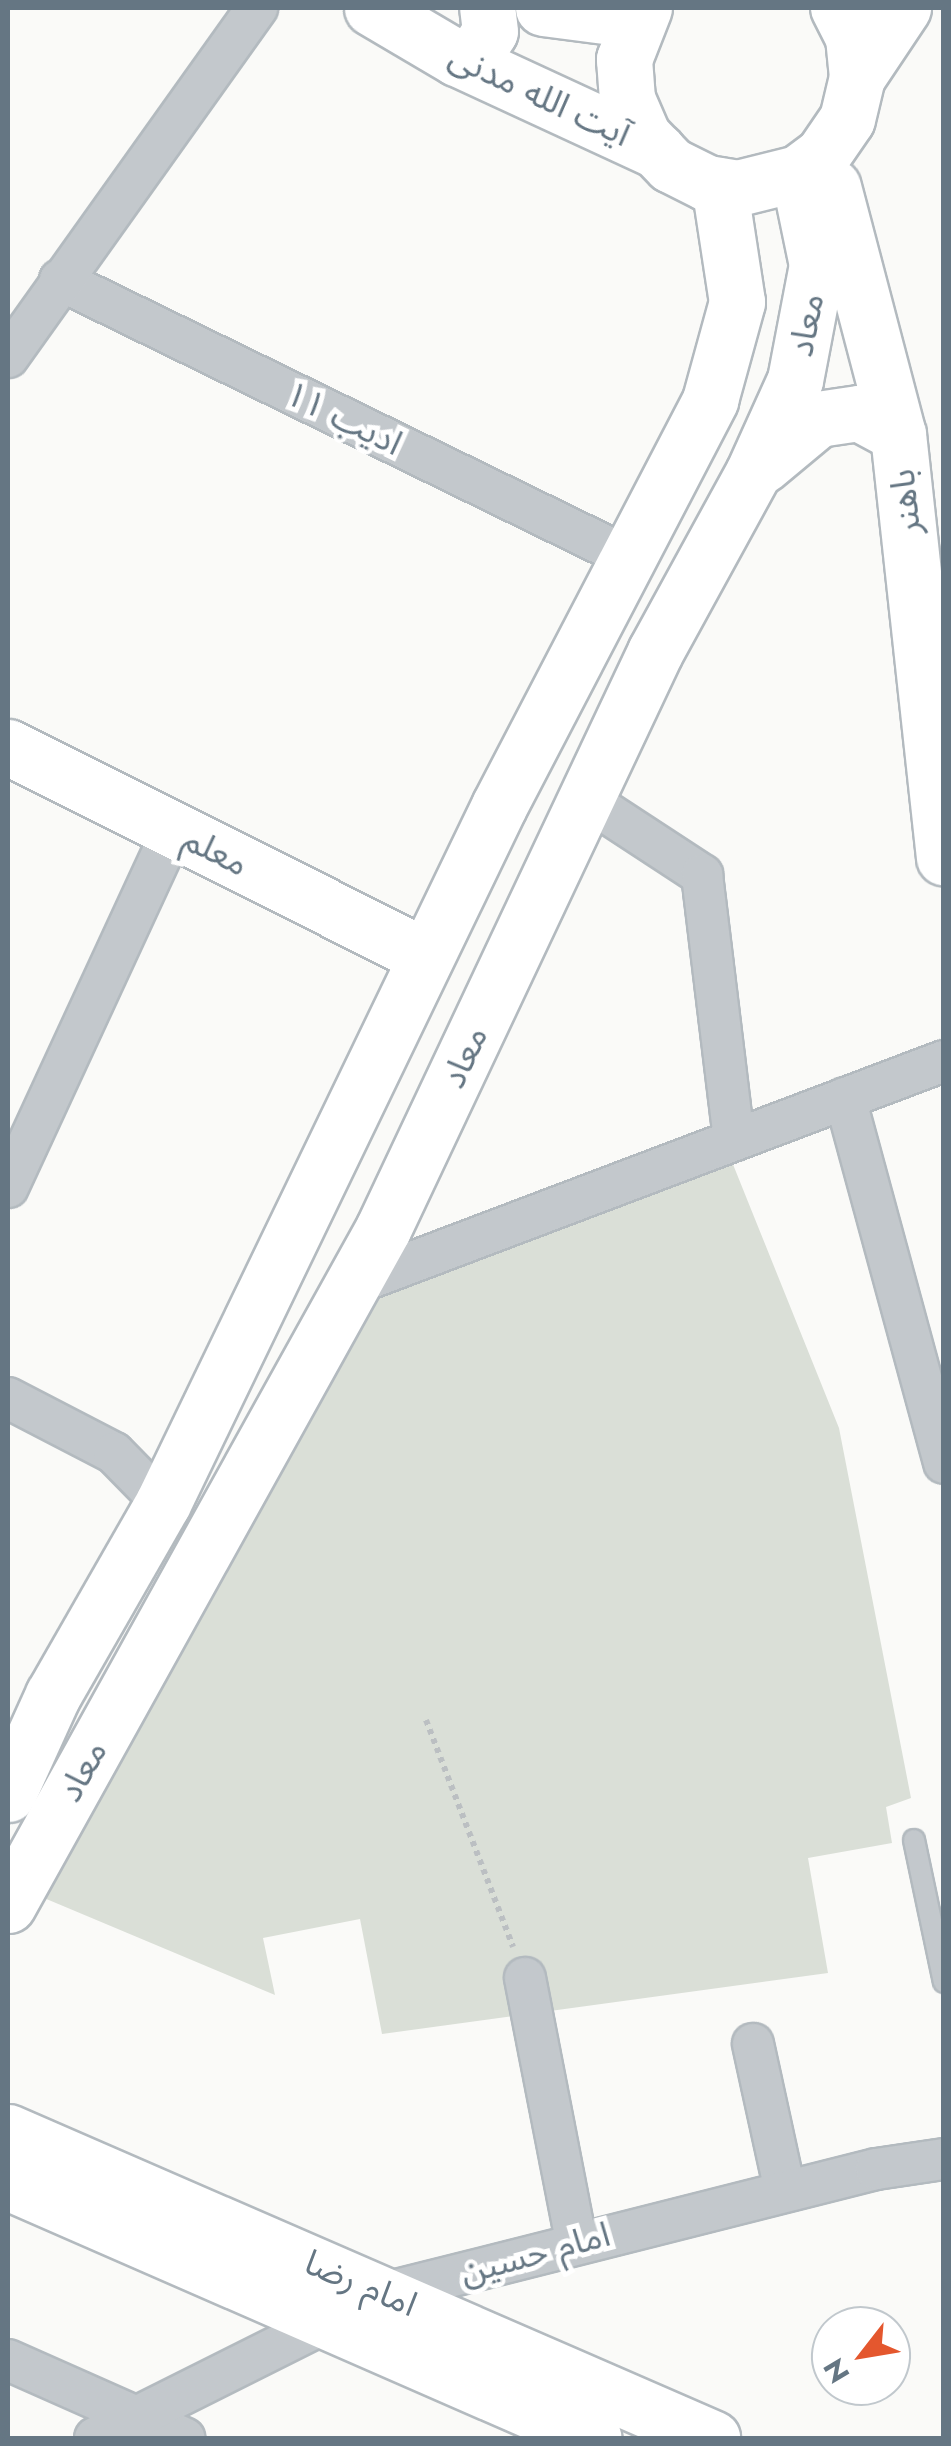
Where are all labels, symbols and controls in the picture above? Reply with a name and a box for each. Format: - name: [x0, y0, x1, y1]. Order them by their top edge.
- street label: آیت الله مدنی: [443, 35, 637, 155]
- street label: معاد: [779, 290, 833, 360]
- street label: ادیب ۱۱: [279, 372, 409, 464]
- street label: باهنر: [881, 467, 929, 537]
- street label: معلم: [177, 817, 255, 885]
- street label: معاد: [432, 1019, 496, 1095]
- street label: معاد: [48, 1733, 116, 1809]
- street label: امام حسین: [456, 2213, 614, 2293]
- street label: امام رضا: [299, 2241, 423, 2325]
- north arrow: [811, 2306, 911, 2406]
- text: N: [813, 2351, 860, 2391]

